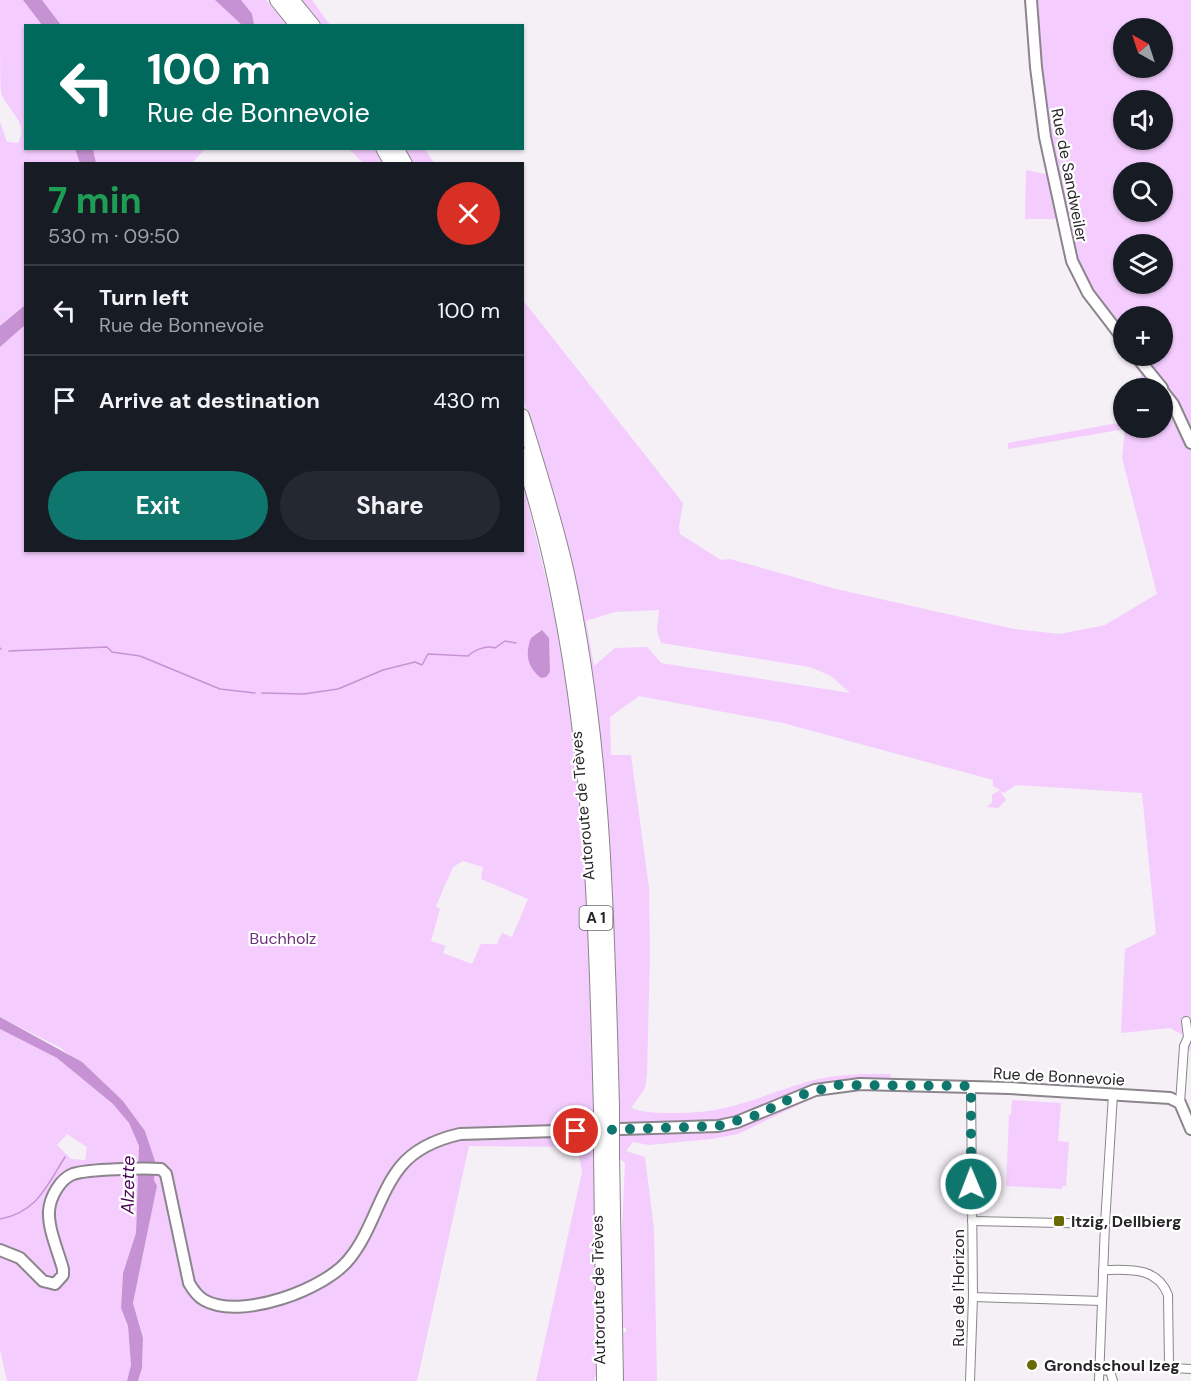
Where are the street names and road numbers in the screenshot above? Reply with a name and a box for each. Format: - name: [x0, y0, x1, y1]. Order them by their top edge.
- street label: Rue de Sandweiler: [1046, 106, 1093, 244]
- street label: Autoroute de Trèves: [566, 730, 599, 881]
- road number: A 1: [580, 906, 612, 930]
- street label: Rue de Bonnevoie: [992, 1063, 1125, 1090]
- street label: Autoroute de Trèves: [587, 1215, 610, 1365]
- street label: Rue de l'Horizon: [948, 1229, 969, 1347]

